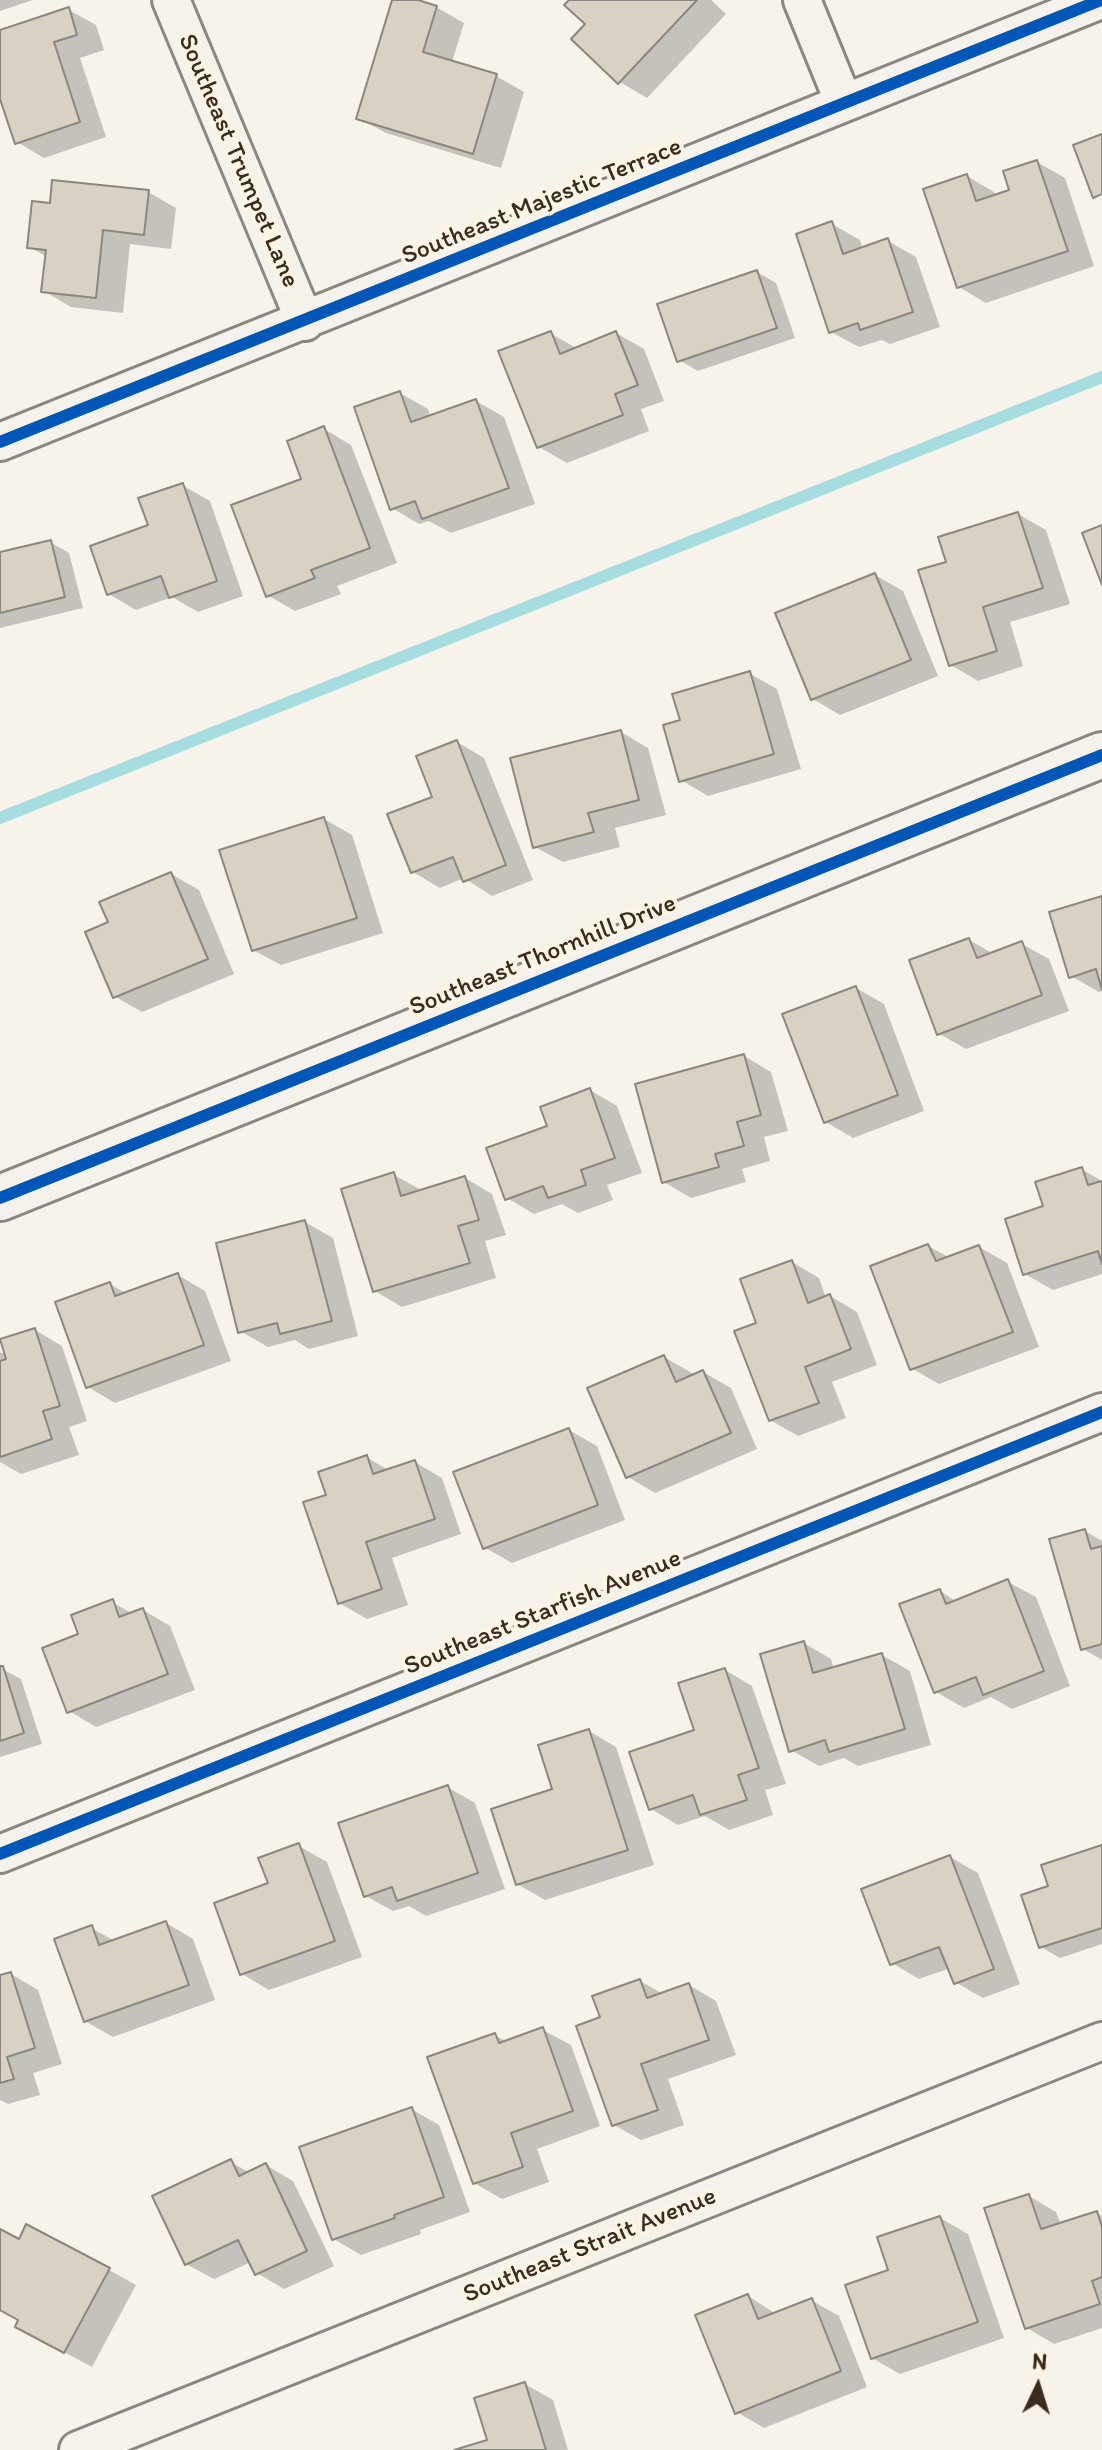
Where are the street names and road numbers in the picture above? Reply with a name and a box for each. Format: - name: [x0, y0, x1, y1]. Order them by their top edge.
- street label: Southeast Trumpet Lane: [170, 30, 306, 292]
- street label: Southeast Majestic Terrace: [397, 131, 687, 273]
- street label: Southeast Thornhill Drive: [405, 888, 681, 1024]
- street label: Southeast Starfish Avenue: [400, 1543, 686, 1683]
- street label: Southeast Strait Avenue: [459, 2181, 721, 2311]

